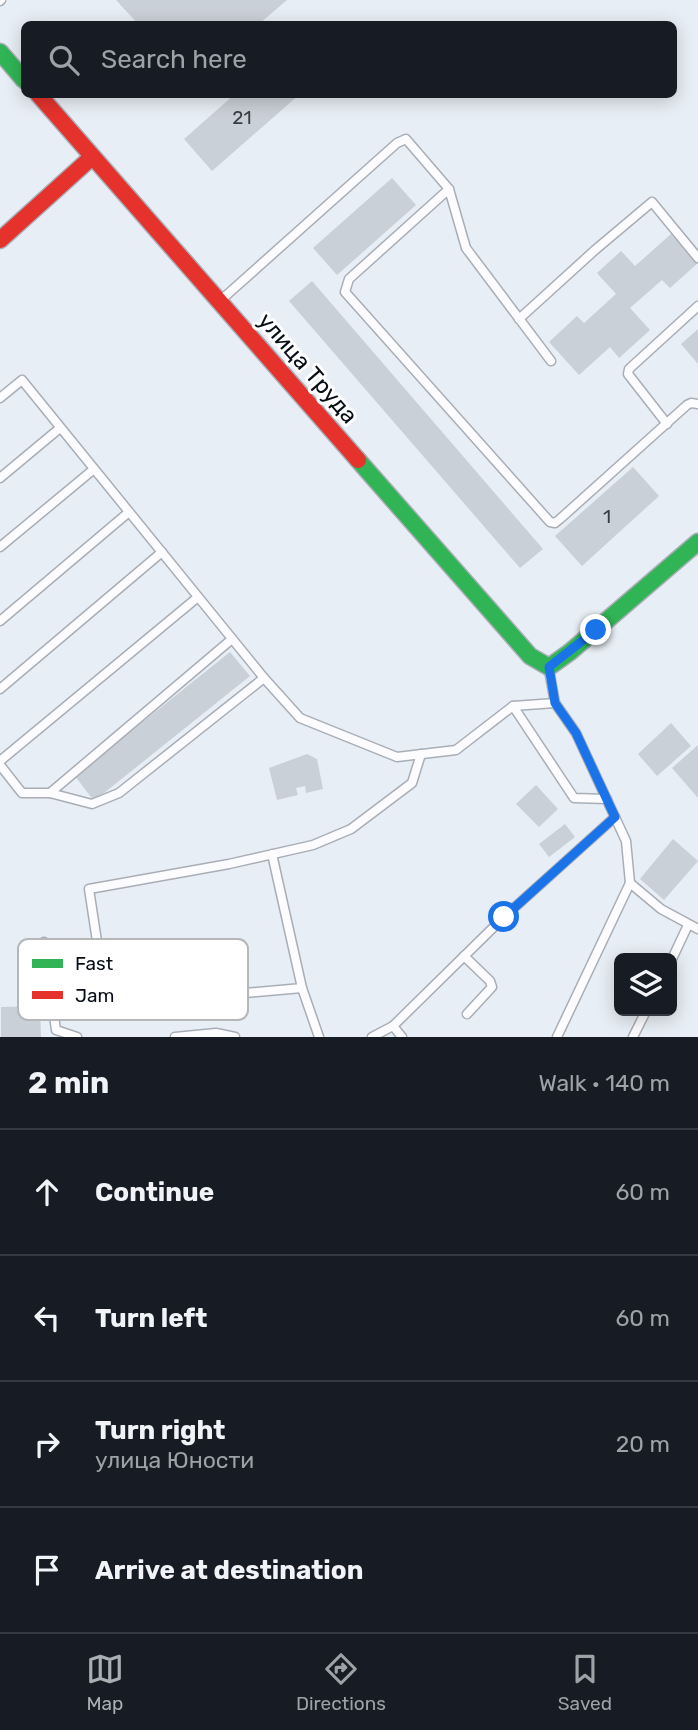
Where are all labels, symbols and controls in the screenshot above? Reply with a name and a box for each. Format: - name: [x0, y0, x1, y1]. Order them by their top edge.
- search box: [21, 21, 677, 98]
- icon: search: [45, 41, 83, 79]
- text: Search here: [101, 44, 247, 75]
- house number: 21: [232, 106, 252, 129]
- street label: улица Труда: [252, 307, 364, 429]
- house number: 1: [603, 505, 611, 528]
- route end: [580, 614, 611, 645]
- route start: [488, 901, 519, 932]
- legend: [18, 939, 248, 1020]
- text: Fast: [75, 952, 114, 975]
- map controls: [614, 953, 677, 1016]
- button: layers: [614, 953, 677, 1016]
- text: Jam: [75, 984, 114, 1007]
- text: 2 min: [28, 1065, 109, 1101]
- text: Walk · 140 m: [538, 1069, 670, 1097]
- icon: ahead: [28, 1173, 66, 1211]
- text: Continue: [95, 1177, 214, 1208]
- text: 60 m: [615, 1178, 670, 1206]
- icon: left: [28, 1299, 66, 1337]
- text: Turn left: [95, 1303, 207, 1334]
- text: 60 m: [615, 1304, 670, 1332]
- text: Turn right: [95, 1415, 225, 1446]
- icon: right: [28, 1425, 66, 1463]
- text: 20 m: [616, 1430, 670, 1458]
- text: улица Юности: [95, 1446, 254, 1474]
- icon: arrive: [28, 1551, 66, 1589]
- text: Arrive at destination: [95, 1555, 363, 1586]
- tab: Map: [86, 1650, 124, 1715]
- tab: Directions: [296, 1650, 386, 1715]
- tab: Saved: [558, 1650, 612, 1715]

